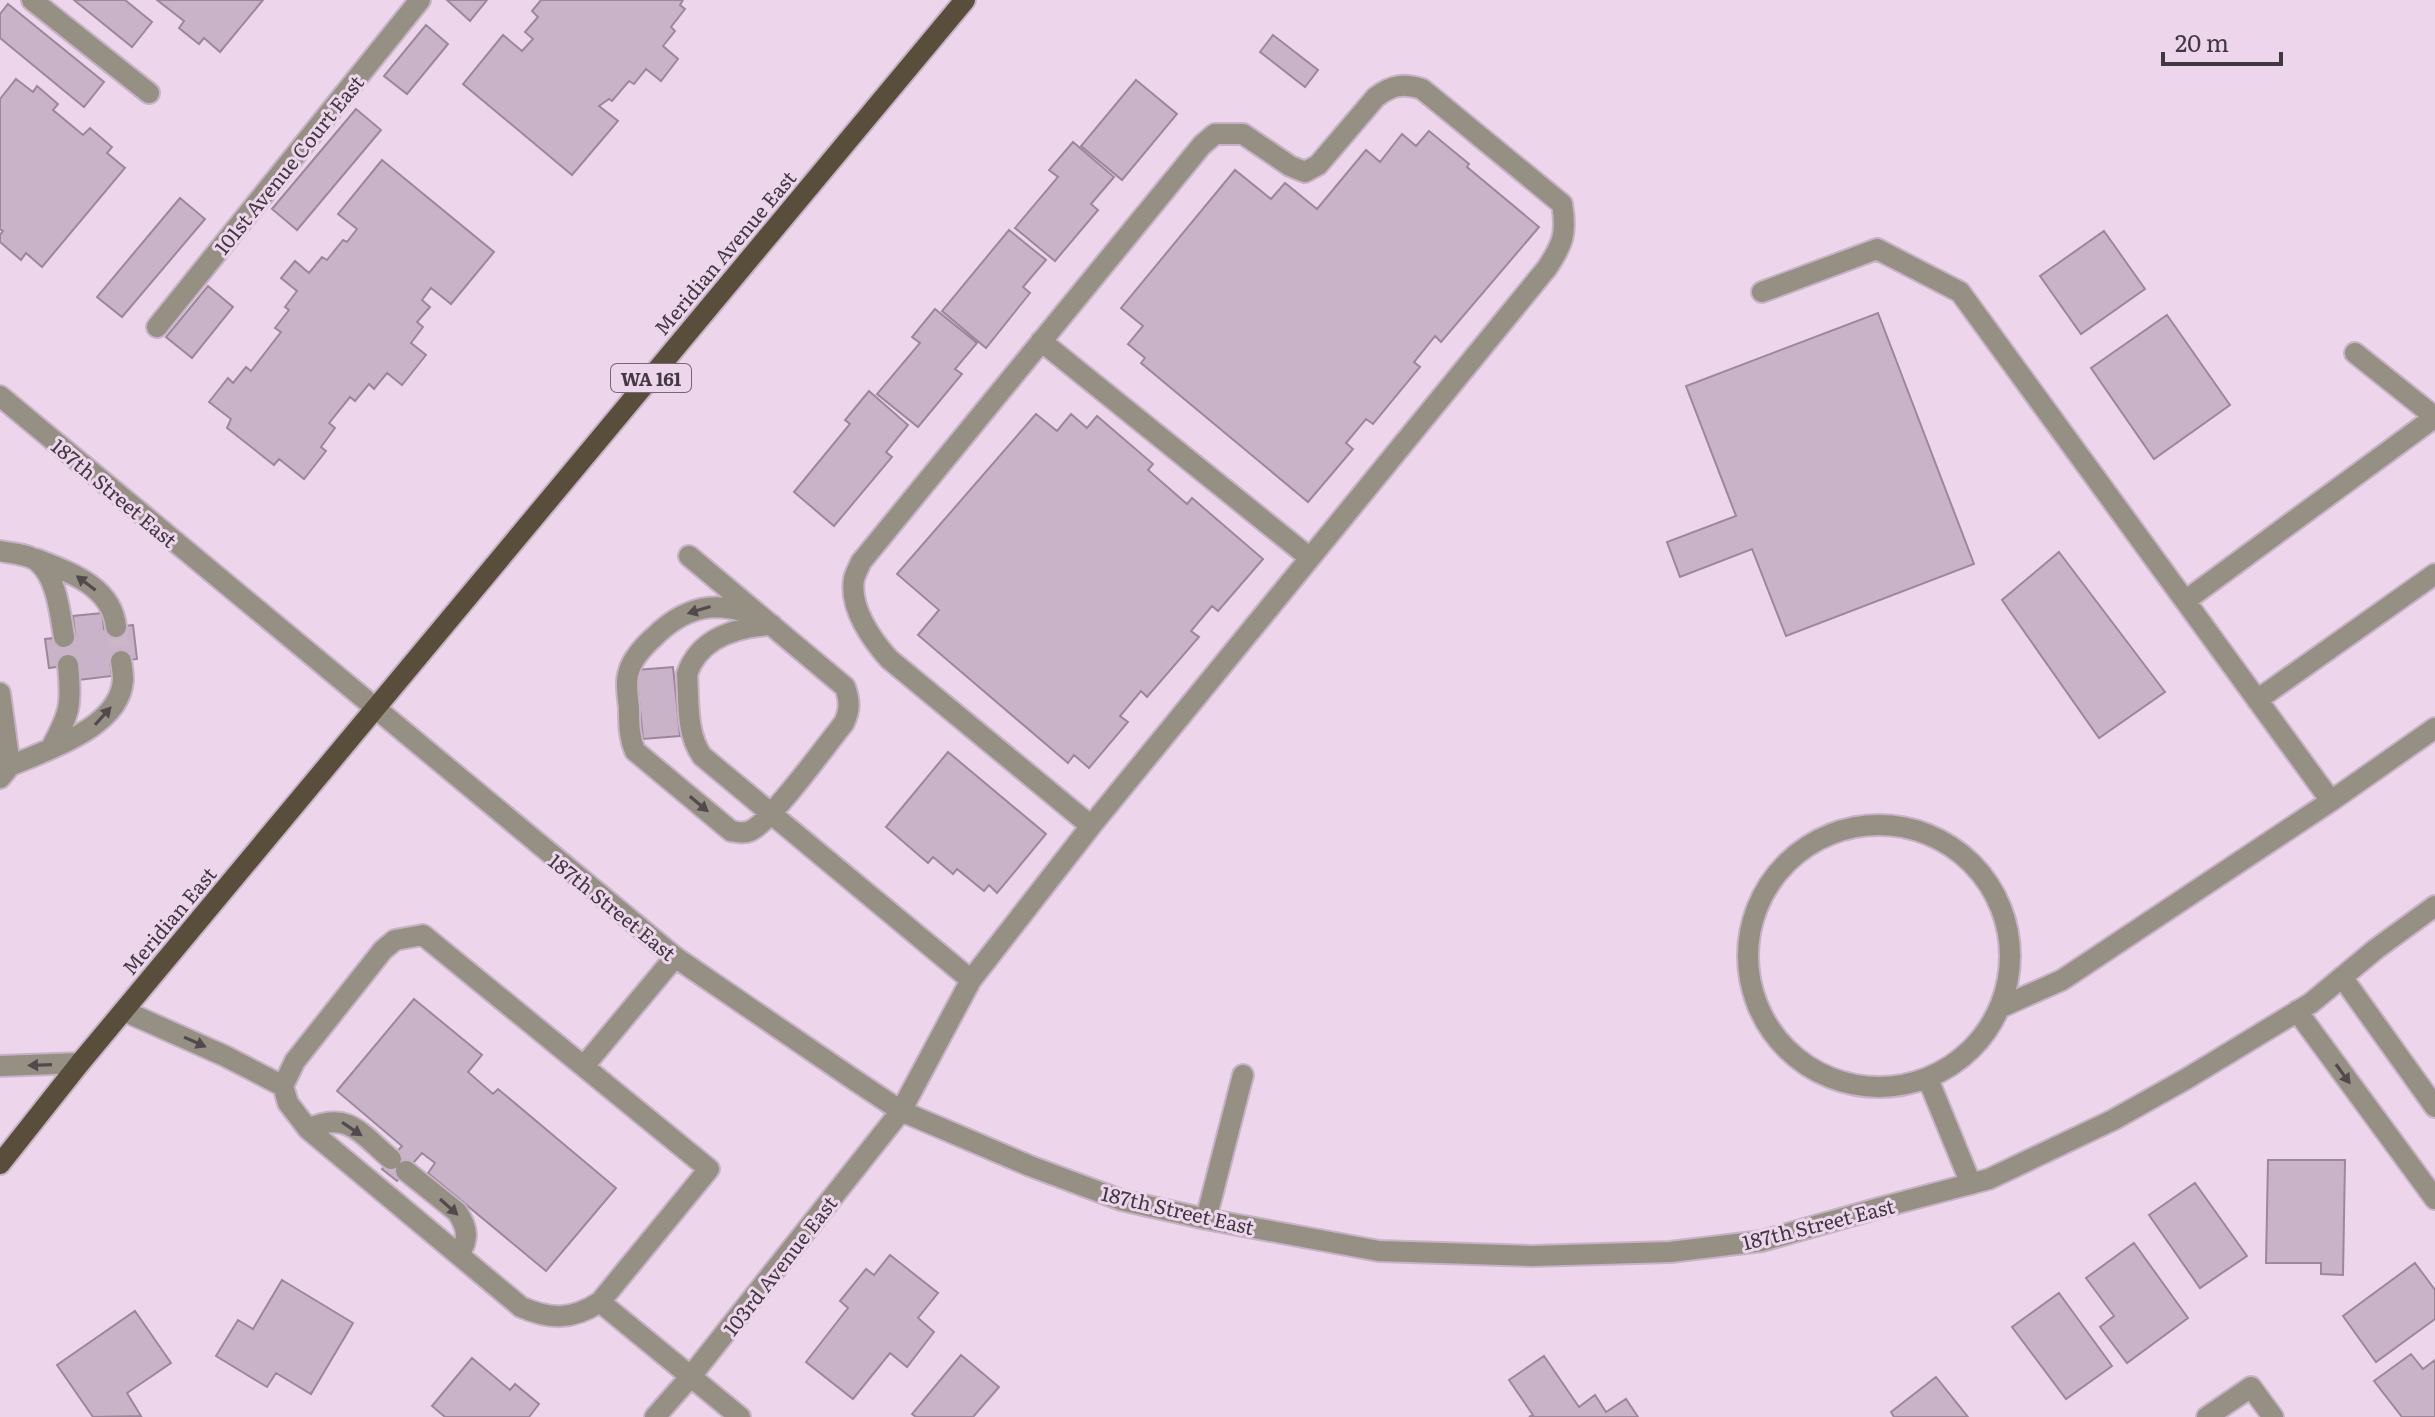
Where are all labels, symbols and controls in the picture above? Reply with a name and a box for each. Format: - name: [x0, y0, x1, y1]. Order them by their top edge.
- scale bar: [2163, 16, 2281, 66]
- text: 20 m: [2175, 24, 2229, 59]
- street label: 101st Avenue Court East: [206, 68, 370, 260]
- street label: Meridian Avenue East: [646, 163, 802, 341]
- road number: WA 161: [611, 364, 691, 392]
- street label: 187th Street East: [46, 430, 184, 554]
- one-way arrow: [76, 575, 96, 591]
- one-way arrow: [686, 604, 710, 617]
- one-way arrow: [93, 707, 111, 726]
- one-way arrow: [688, 795, 708, 812]
- street label: 187th Street East: [543, 845, 683, 967]
- street label: Meridian East: [114, 859, 222, 981]
- one-way arrow: [183, 1036, 207, 1049]
- one-way arrow: [27, 1058, 52, 1071]
- one-way arrow: [2334, 1064, 2350, 1085]
- one-way arrow: [342, 1121, 363, 1136]
- street label: 187th Street East: [1099, 1177, 1257, 1241]
- street label: 103rd Avenue East: [715, 1189, 843, 1341]
- street label: 187th Street East: [1739, 1190, 1897, 1256]
- one-way arrow: [439, 1198, 459, 1215]

